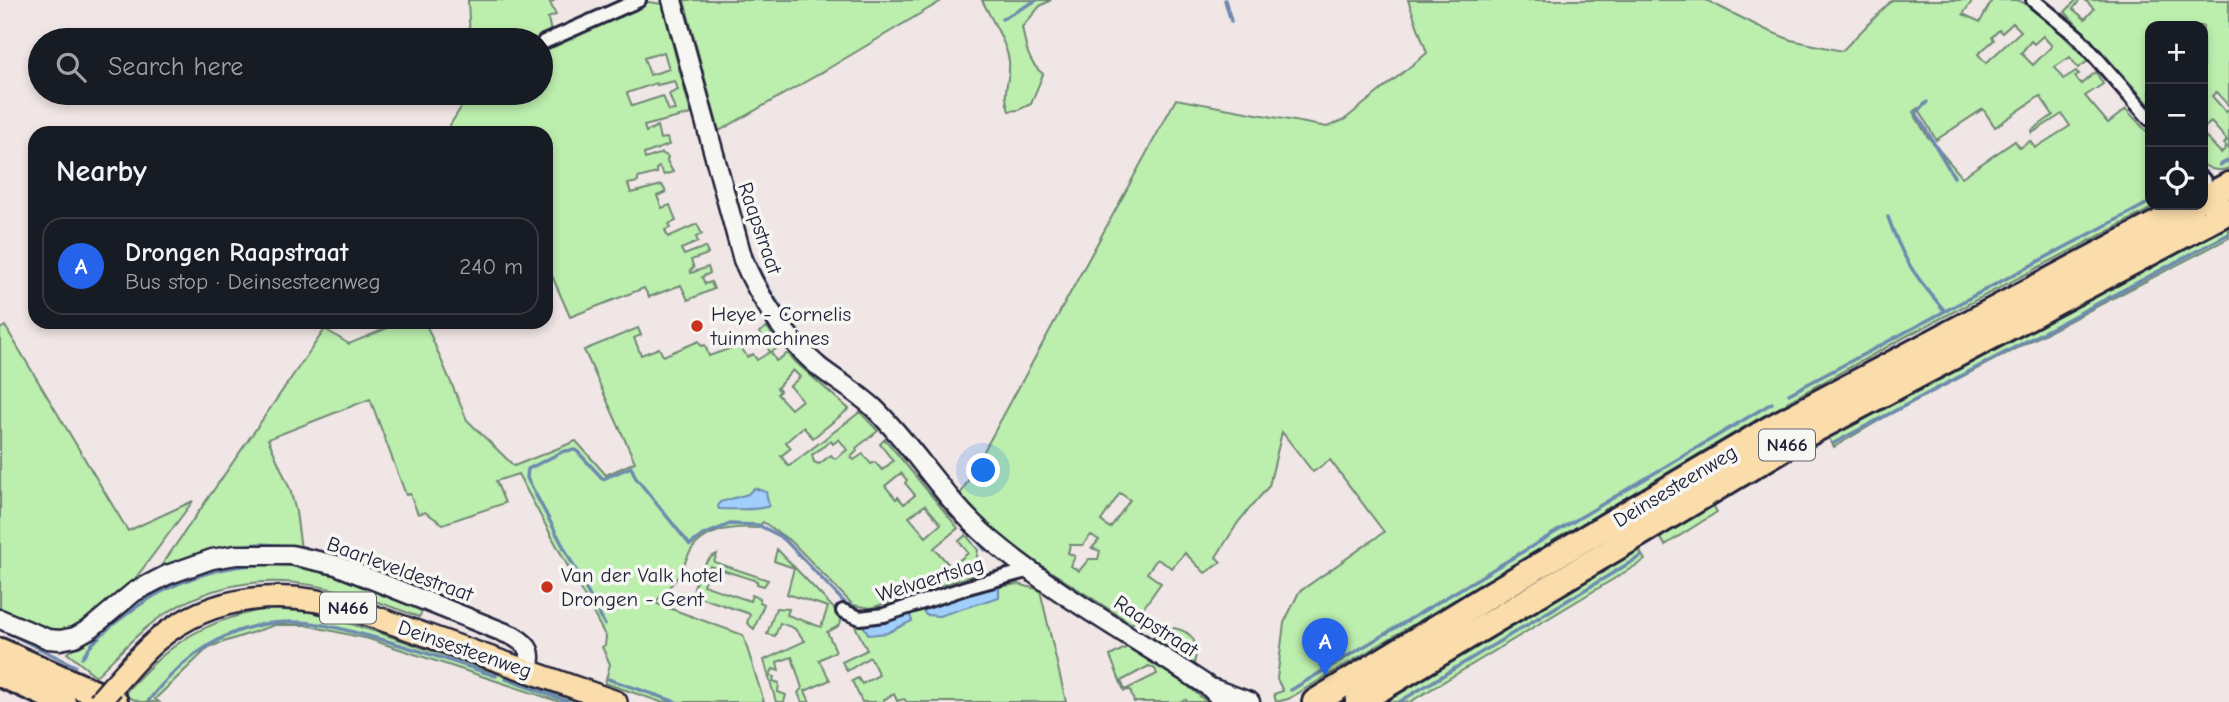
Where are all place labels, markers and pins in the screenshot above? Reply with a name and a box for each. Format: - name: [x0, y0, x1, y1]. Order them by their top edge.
- place label: Heye - Cornelis tuinmachines: [710, 302, 851, 350]
- marker: Heye - Cornelis tuinmachines: [689, 318, 705, 334]
- place label: Van der Valk hotel Drongen - Gent: [561, 563, 723, 611]
- marker: Van der Valk hotel Drongen - Gent: [539, 579, 555, 595]
- pin: A: [1302, 618, 1348, 676]

